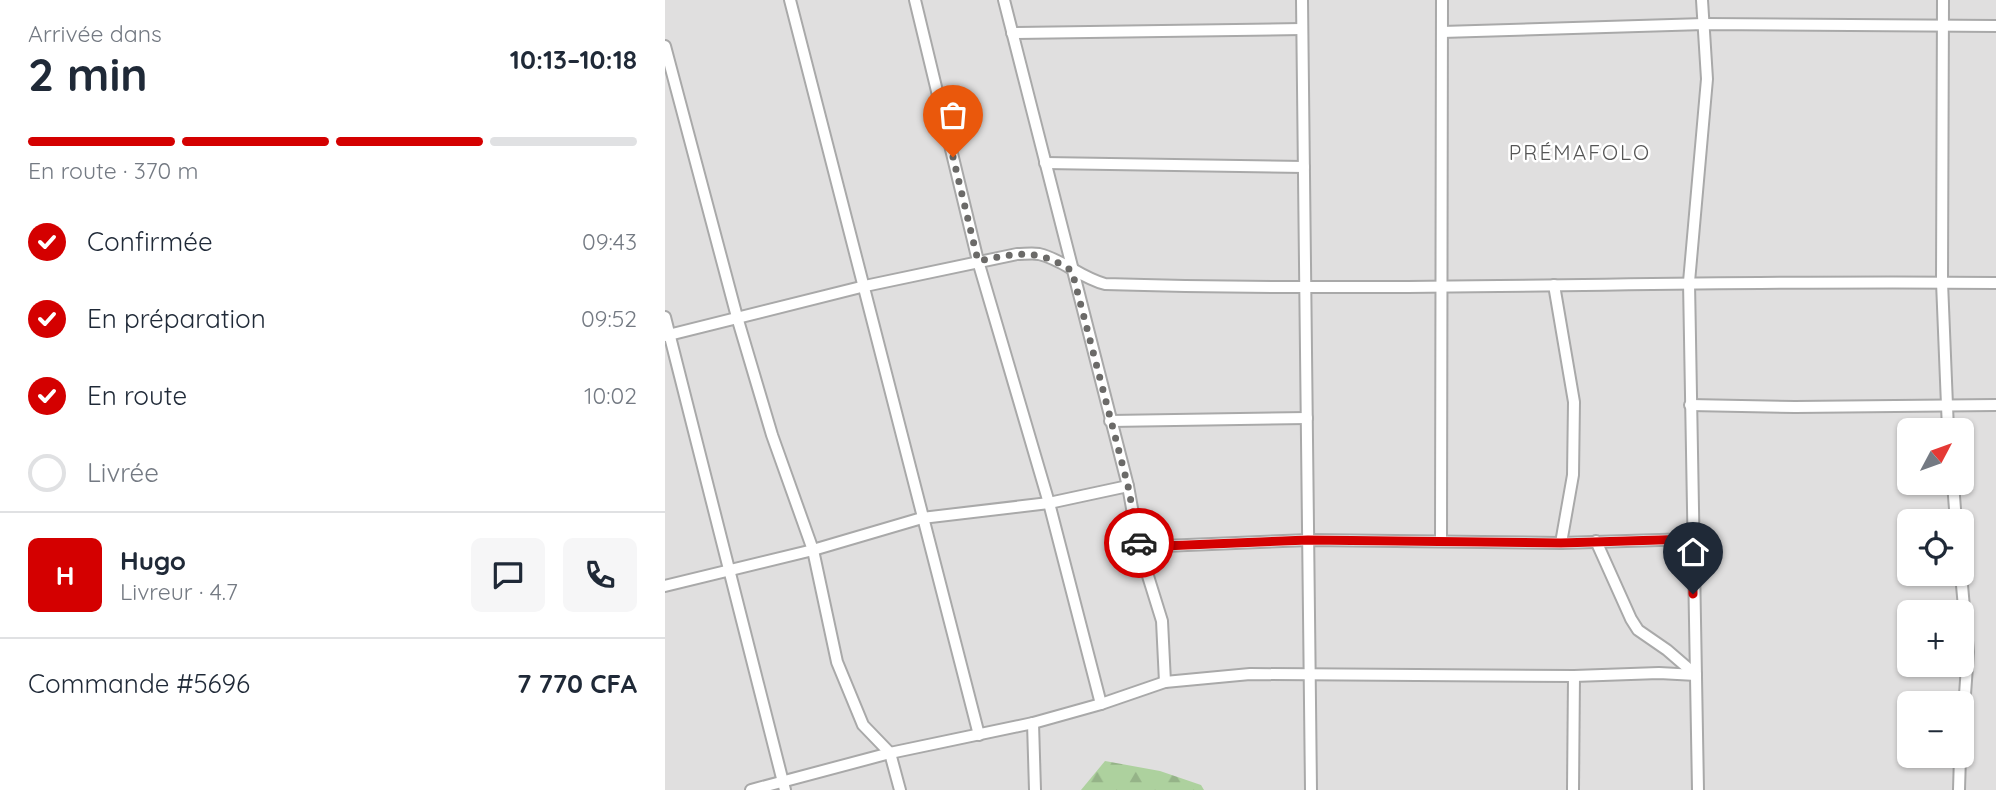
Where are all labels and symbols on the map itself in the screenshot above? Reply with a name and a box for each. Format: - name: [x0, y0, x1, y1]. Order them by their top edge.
- pin: [923, 85, 983, 157]
- district label: PRÉMAFOLO: [1509, 139, 1651, 165]
- north arrow: [1897, 418, 1974, 495]
- courier: [1104, 508, 1174, 578]
- pin: [1663, 522, 1723, 594]

